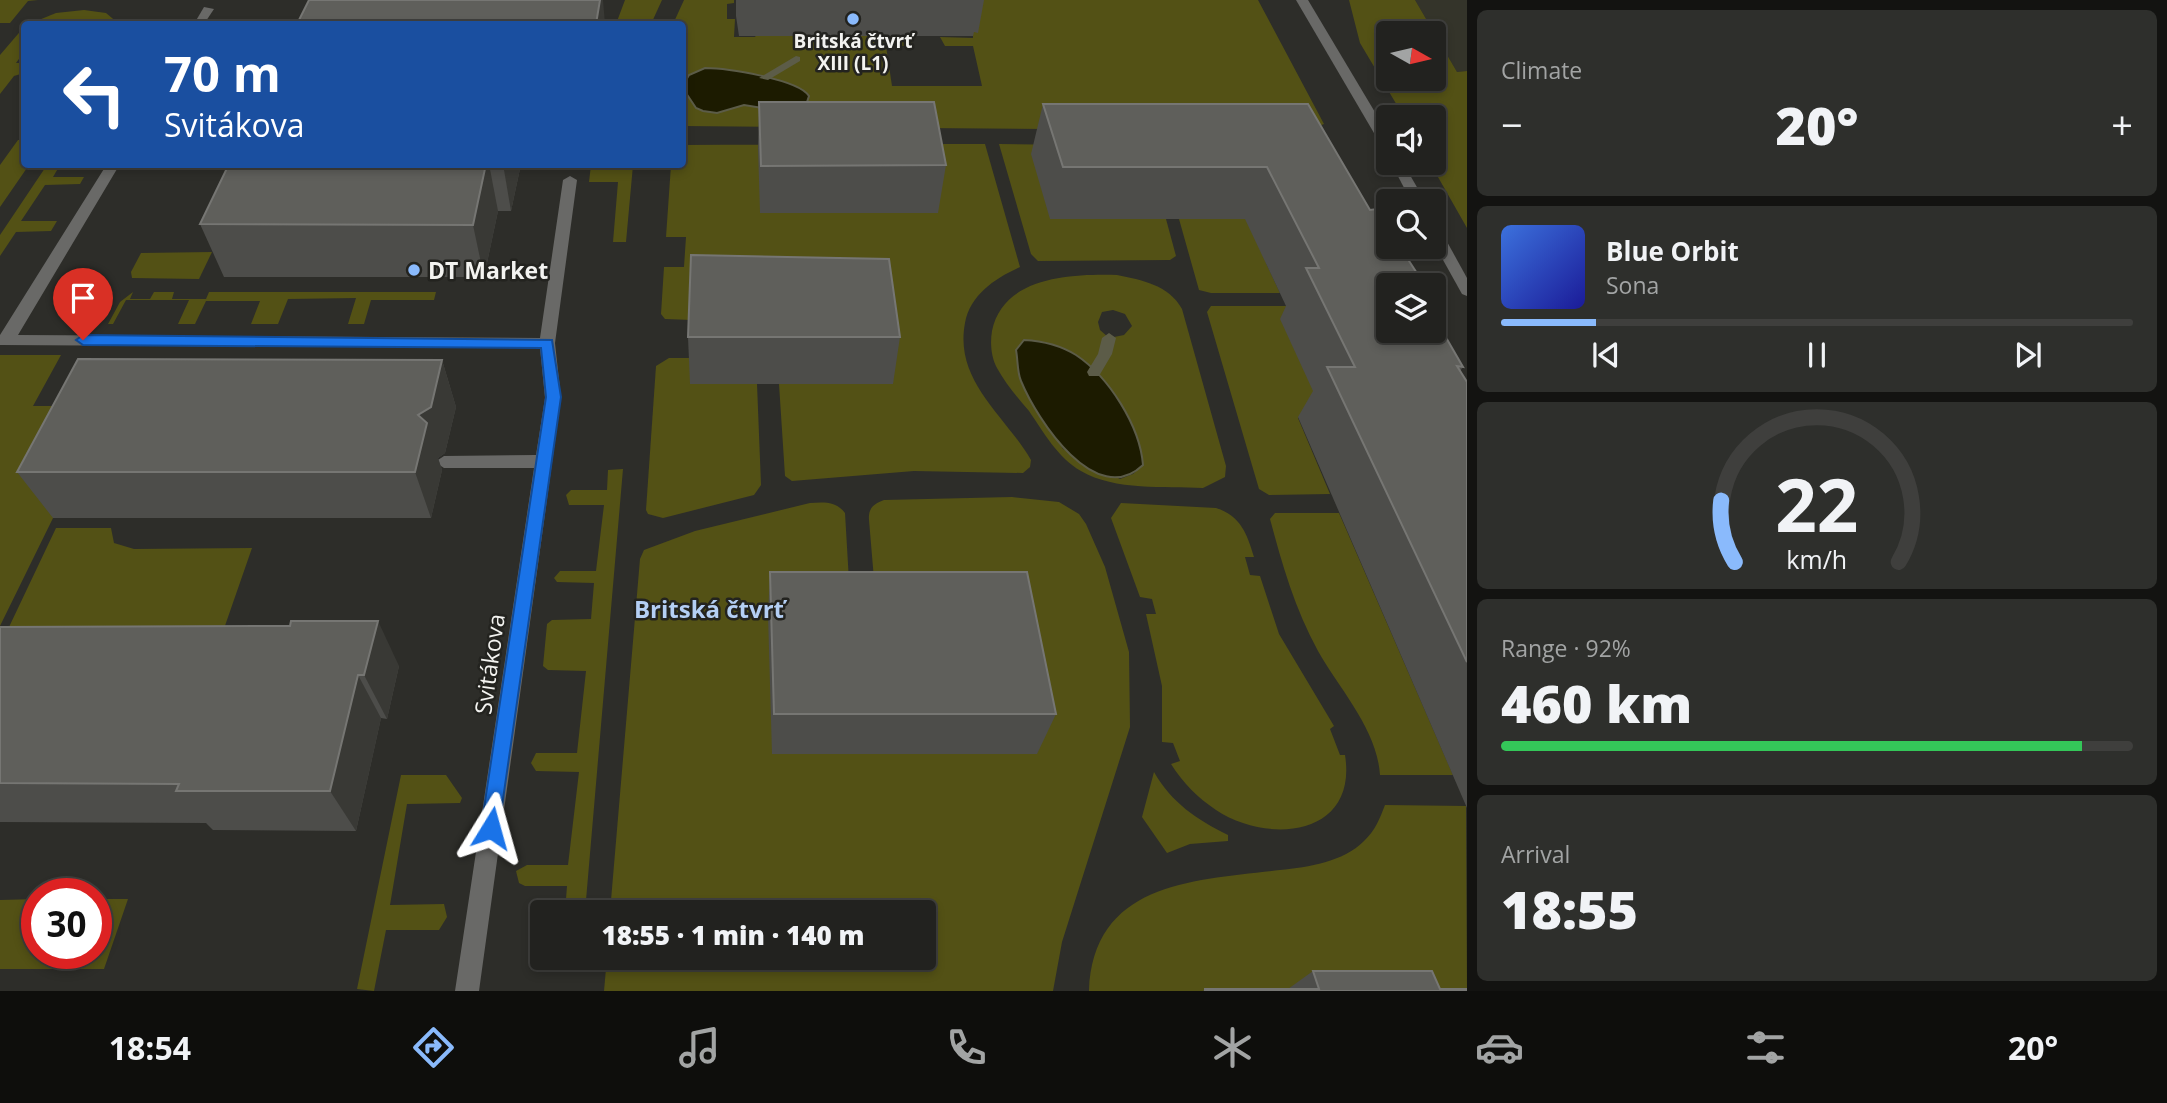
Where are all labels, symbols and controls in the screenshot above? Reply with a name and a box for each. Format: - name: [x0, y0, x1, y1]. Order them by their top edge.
- marker: Britská čtvrť XIII (L1): [845, 11, 861, 27]
- north arrow: [1376, 21, 1446, 91]
- map controls: [1376, 21, 1446, 343]
- place label: Britská čtvrť XIII (L1): [794, 28, 915, 76]
- text: 70 m: [164, 40, 281, 106]
- icon: left: [49, 49, 140, 140]
- text: Climate: [1501, 54, 1582, 86]
- text: 20°: [1776, 89, 1858, 160]
- text: −: [1501, 98, 1523, 150]
- text: +: [2111, 98, 2133, 150]
- text: Svitákova: [164, 103, 305, 146]
- button: sound: [1376, 105, 1446, 175]
- button: search: [1376, 189, 1446, 259]
- text: Blue Orbit: [1606, 233, 1739, 269]
- place label: DT Market: [428, 254, 548, 286]
- marker: DT Market: [406, 262, 422, 278]
- pin: [53, 268, 113, 340]
- text: Sona: [1606, 269, 1659, 301]
- button: layers: [1376, 273, 1446, 343]
- icon: arrive: [64, 279, 102, 317]
- icon: previous: [1587, 336, 1625, 374]
- icon: pause: [1798, 336, 1836, 374]
- icon: next: [2009, 336, 2047, 374]
- text: 22: [1775, 454, 1859, 553]
- text: km/h: [1787, 541, 1847, 575]
- district label: Britská čtvrť: [634, 592, 788, 625]
- street label: Svitákova: [466, 612, 512, 716]
- text: Range · 92%: [1501, 632, 1631, 664]
- text: 460 km: [1501, 667, 1692, 738]
- position arrow: [454, 791, 528, 865]
- text: Arrival: [1501, 838, 1570, 870]
- text: 18:55: [1501, 873, 1638, 944]
- speed limit sign: 30: [21, 878, 112, 969]
- text: 18:55 · 1 min · 140 m: [602, 917, 864, 953]
- icon: directions: [409, 1023, 458, 1072]
- icon: music: [675, 1023, 724, 1072]
- icon: phone: [942, 1023, 991, 1072]
- icon: climate: [1208, 1023, 1257, 1072]
- icon: car: [1475, 1023, 1524, 1072]
- icon: filters: [1741, 1023, 1790, 1072]
- text: 18:54: [109, 1026, 191, 1069]
- text: 20°: [2008, 1026, 2058, 1069]

